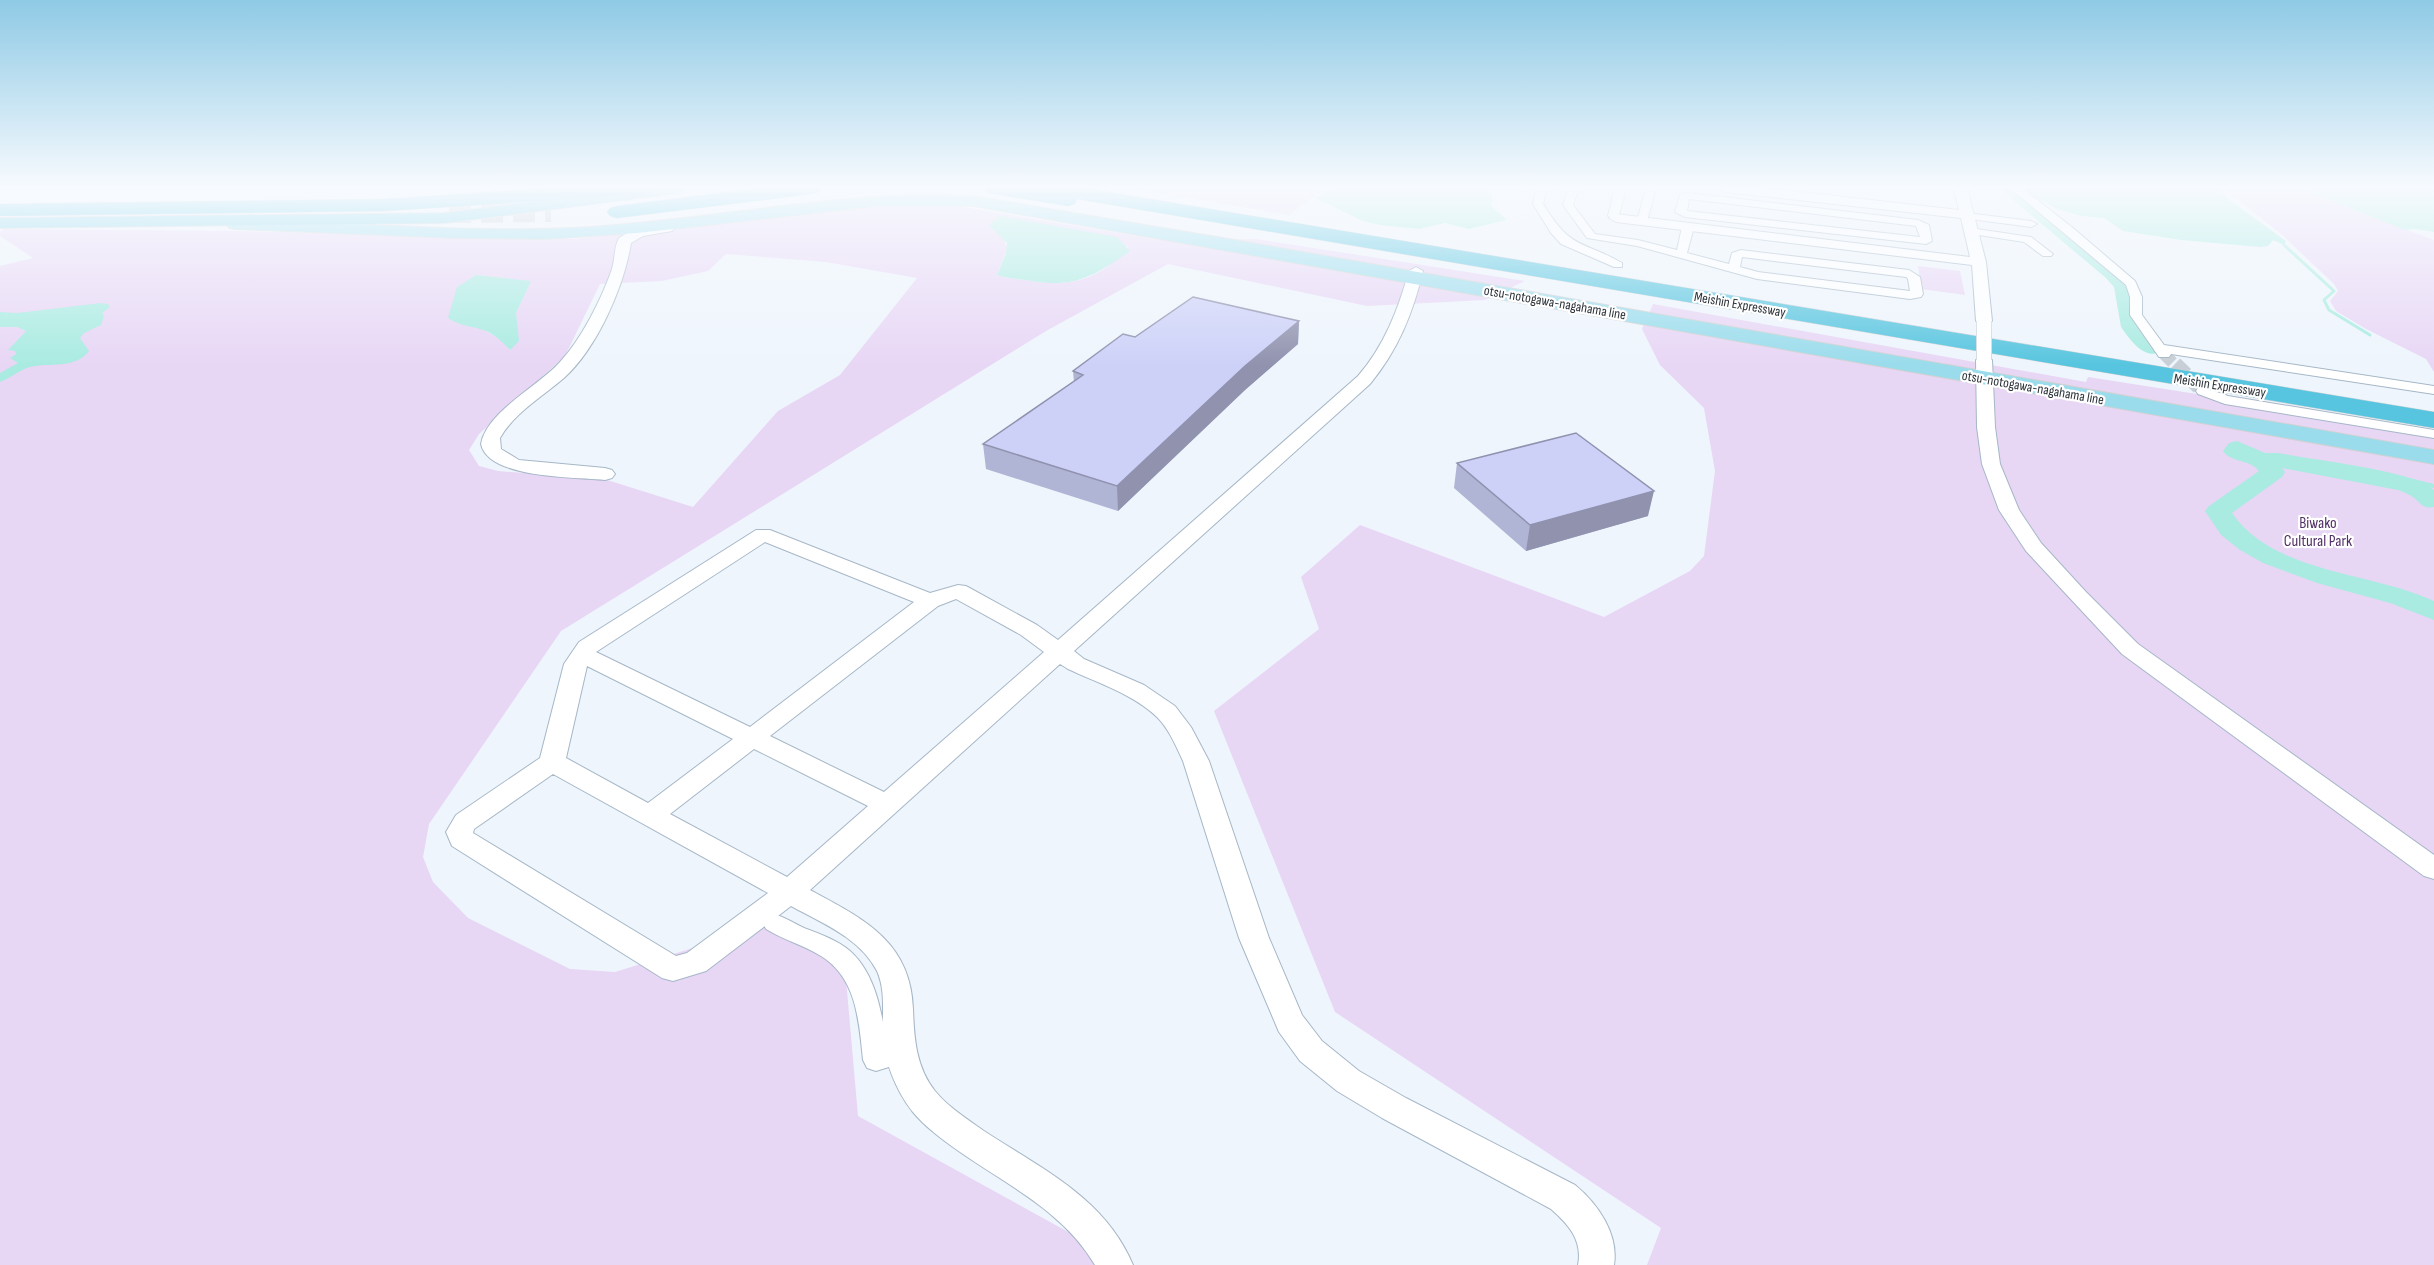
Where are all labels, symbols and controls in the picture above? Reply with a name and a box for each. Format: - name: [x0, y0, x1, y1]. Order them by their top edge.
- street label: otsu-notogawa-nagahama line: [1483, 282, 1627, 323]
- street label: Meishin Expressway: [1693, 288, 1788, 321]
- street label: otsu-notogawa-nagahama line: [1961, 367, 2105, 408]
- street label: Meishin Expressway: [2173, 370, 2268, 401]
- park label: Biwako Cultural Park: [2284, 514, 2352, 551]

